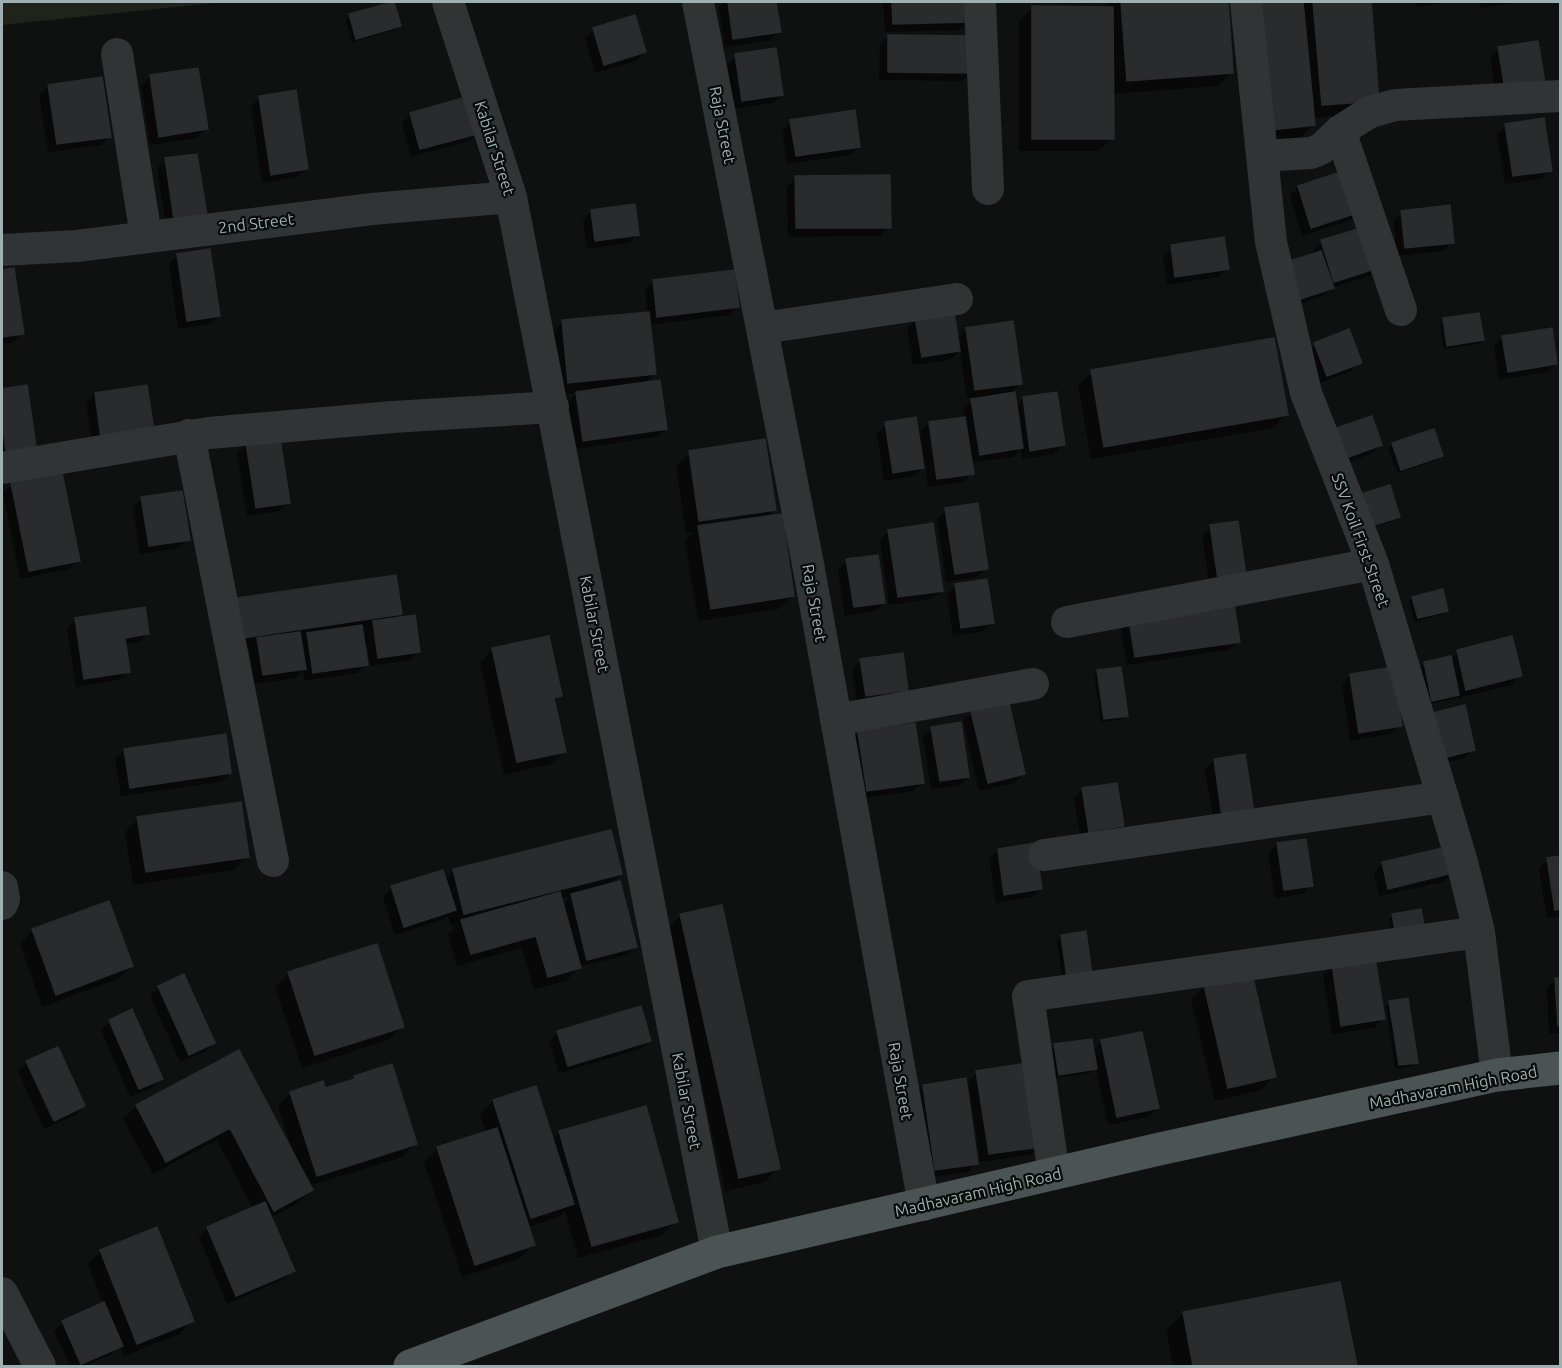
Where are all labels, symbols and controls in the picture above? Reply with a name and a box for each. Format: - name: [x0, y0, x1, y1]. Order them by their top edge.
- street label: Raja Street: [707, 85, 739, 166]
- street label: Kabilar Street: [471, 99, 519, 198]
- street label: 2nd Street: [217, 209, 295, 237]
- street label: SSV Koil First Street: [1328, 471, 1394, 610]
- street label: Raja Street: [799, 563, 831, 644]
- street label: Kabilar Street: [577, 574, 613, 675]
- street label: Raja Street: [885, 1041, 917, 1122]
- street label: Kabilar Street: [669, 1051, 705, 1152]
- street label: Madhavaram High Road: [1368, 1062, 1538, 1112]
- street label: Madhavaram High Road: [893, 1164, 1063, 1220]

